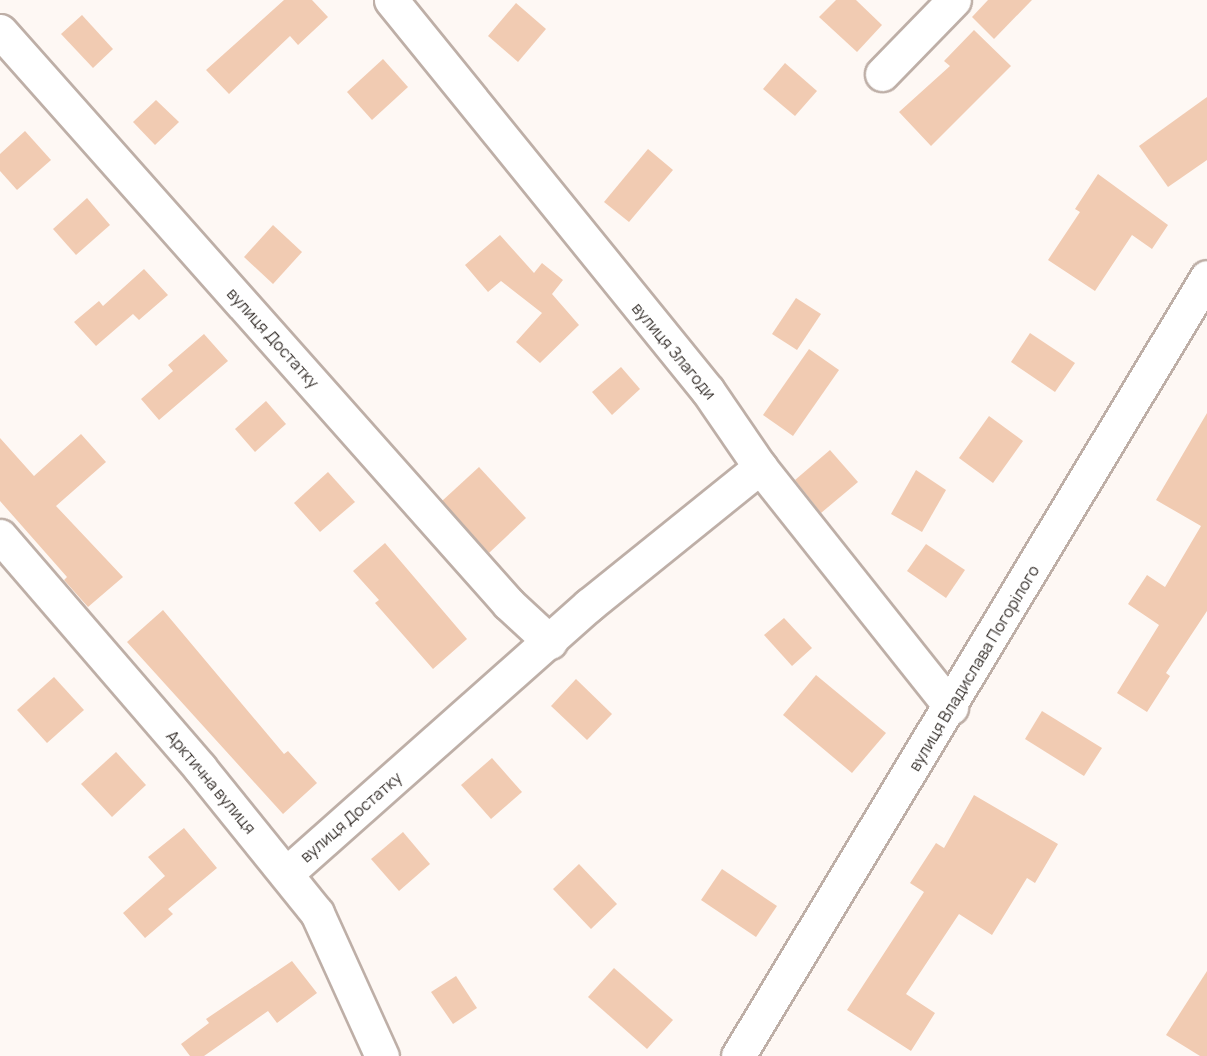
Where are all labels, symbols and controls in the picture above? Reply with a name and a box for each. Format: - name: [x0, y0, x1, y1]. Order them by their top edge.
- street label: вулиця Достатку: [223, 284, 323, 392]
- street label: вулиця Злагоди: [628, 299, 720, 403]
- street label: вулиця Владислава Погорілого: [905, 562, 1043, 774]
- street label: Арктична вулиця: [162, 727, 260, 837]
- street label: вулиця Достатку: [296, 768, 406, 866]

